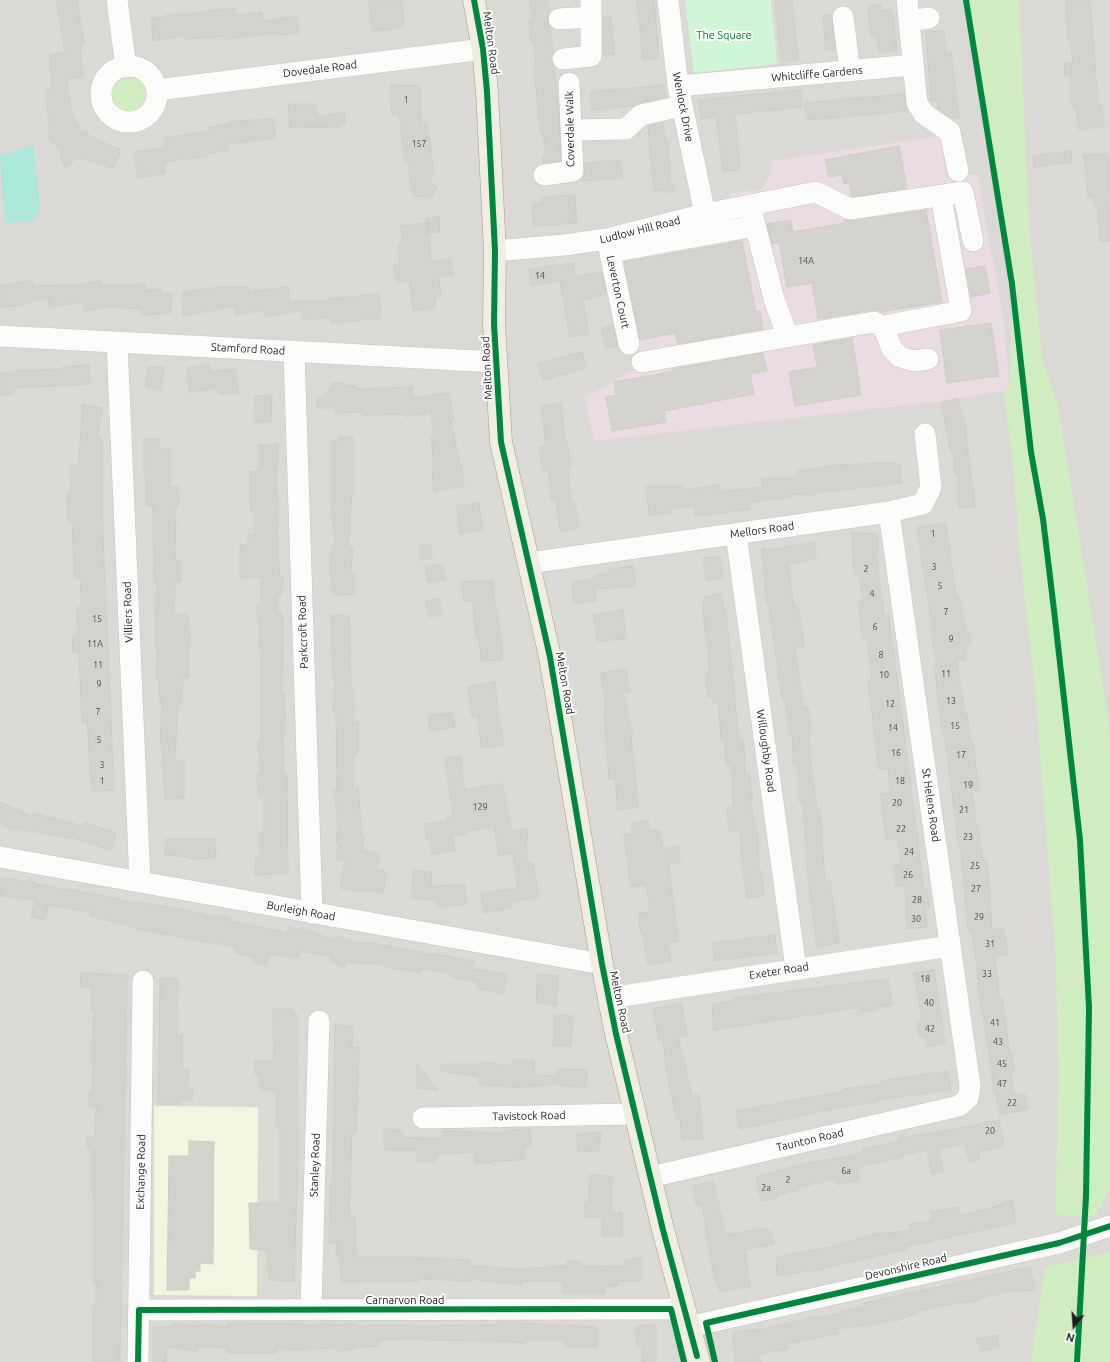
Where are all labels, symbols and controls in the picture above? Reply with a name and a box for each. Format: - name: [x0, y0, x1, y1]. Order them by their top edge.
- street label: Melton Road: [480, 11, 502, 75]
- park label: The Square: [696, 28, 752, 42]
- street label: Dovedale Road: [282, 58, 358, 80]
- street label: Whitcliffe Gardens: [771, 63, 863, 85]
- street label: Wenlock Drive: [670, 71, 696, 143]
- street label: Coverdale Walk: [563, 91, 577, 167]
- house number: 1: [403, 95, 409, 105]
- house number: 157: [411, 139, 427, 149]
- street label: Ludlow Hill Road: [598, 214, 682, 246]
- street label: Leverton Court: [604, 254, 632, 330]
- house number: 14A: [798, 256, 814, 266]
- house number: 14: [535, 271, 545, 281]
- street label: Melton Road: [479, 336, 495, 400]
- street label: Stamford Road: [211, 340, 285, 358]
- street label: Mellors Road: [729, 519, 795, 541]
- house number: 1: [930, 529, 936, 539]
- house number: 3: [931, 562, 937, 572]
- house number: 2: [863, 564, 869, 574]
- street label: Villiers Road: [120, 581, 136, 643]
- house number: 5: [937, 581, 943, 591]
- house number: 4: [869, 589, 875, 599]
- street label: Parkcroft Road: [295, 595, 311, 669]
- house number: 7: [943, 607, 949, 617]
- house number: 15: [92, 614, 102, 624]
- house number: 6: [872, 622, 878, 632]
- house number: 9: [948, 634, 954, 644]
- house number: 11A: [87, 639, 103, 649]
- house number: 8: [878, 650, 884, 660]
- street label: Melton Road: [553, 651, 577, 715]
- house number: 11: [93, 660, 103, 670]
- house number: 11: [941, 669, 951, 679]
- house number: 10: [879, 670, 889, 680]
- house number: 9: [96, 679, 102, 689]
- house number: 13: [946, 696, 956, 706]
- house number: 12: [885, 699, 895, 709]
- house number: 7: [95, 707, 101, 717]
- street label: Willoughby Road: [754, 709, 778, 793]
- house number: 15: [950, 721, 960, 731]
- house number: 14: [888, 723, 898, 733]
- house number: 5: [96, 735, 102, 745]
- house number: 16: [891, 748, 901, 758]
- house number: 17: [956, 750, 966, 760]
- house number: 3: [99, 760, 105, 770]
- street label: St Helens Road: [919, 767, 943, 843]
- house number: 1: [99, 776, 105, 786]
- house number: 18: [895, 776, 905, 786]
- house number: 19: [963, 780, 973, 790]
- house number: 20: [892, 798, 902, 808]
- house number: 129: [472, 802, 488, 812]
- house number: 21: [959, 805, 969, 815]
- house number: 22: [896, 824, 906, 834]
- house number: 23: [963, 832, 973, 842]
- house number: 24: [904, 847, 914, 857]
- house number: 25: [970, 861, 980, 871]
- house number: 26: [903, 870, 913, 880]
- house number: 27: [971, 884, 981, 894]
- house number: 28: [912, 895, 922, 905]
- street label: Burleigh Road: [266, 898, 336, 924]
- house number: 29: [974, 912, 984, 922]
- house number: 30: [911, 914, 921, 924]
- house number: 31: [985, 939, 995, 949]
- street label: Exeter Road: [748, 960, 810, 982]
- house number: 33: [982, 969, 992, 979]
- street label: Melton Road: [607, 970, 633, 1034]
- house number: 18: [920, 974, 930, 984]
- house number: 40: [924, 998, 934, 1008]
- house number: 41: [990, 1018, 1000, 1028]
- house number: 42: [925, 1024, 935, 1034]
- house number: 43: [993, 1037, 1003, 1047]
- house number: 45: [997, 1059, 1007, 1069]
- house number: 47: [997, 1079, 1007, 1089]
- house number: 22: [1007, 1098, 1017, 1108]
- street label: Tavistock Road: [492, 1109, 566, 1123]
- street label: Taunton Road: [775, 1126, 845, 1154]
- house number: 20: [985, 1126, 995, 1136]
- street label: Stanley Road: [307, 1133, 323, 1197]
- street label: Exchange Road: [134, 1134, 148, 1210]
- house number: 6a: [841, 1166, 851, 1176]
- house number: 2: [785, 1175, 791, 1185]
- house number: 2a: [761, 1183, 771, 1193]
- street label: Devonshire Road: [864, 1251, 948, 1283]
- street label: Carnarvon Road: [366, 1293, 444, 1307]
- north arrow: [1054, 1306, 1094, 1346]
- text: N: [1065, 1331, 1076, 1344]

